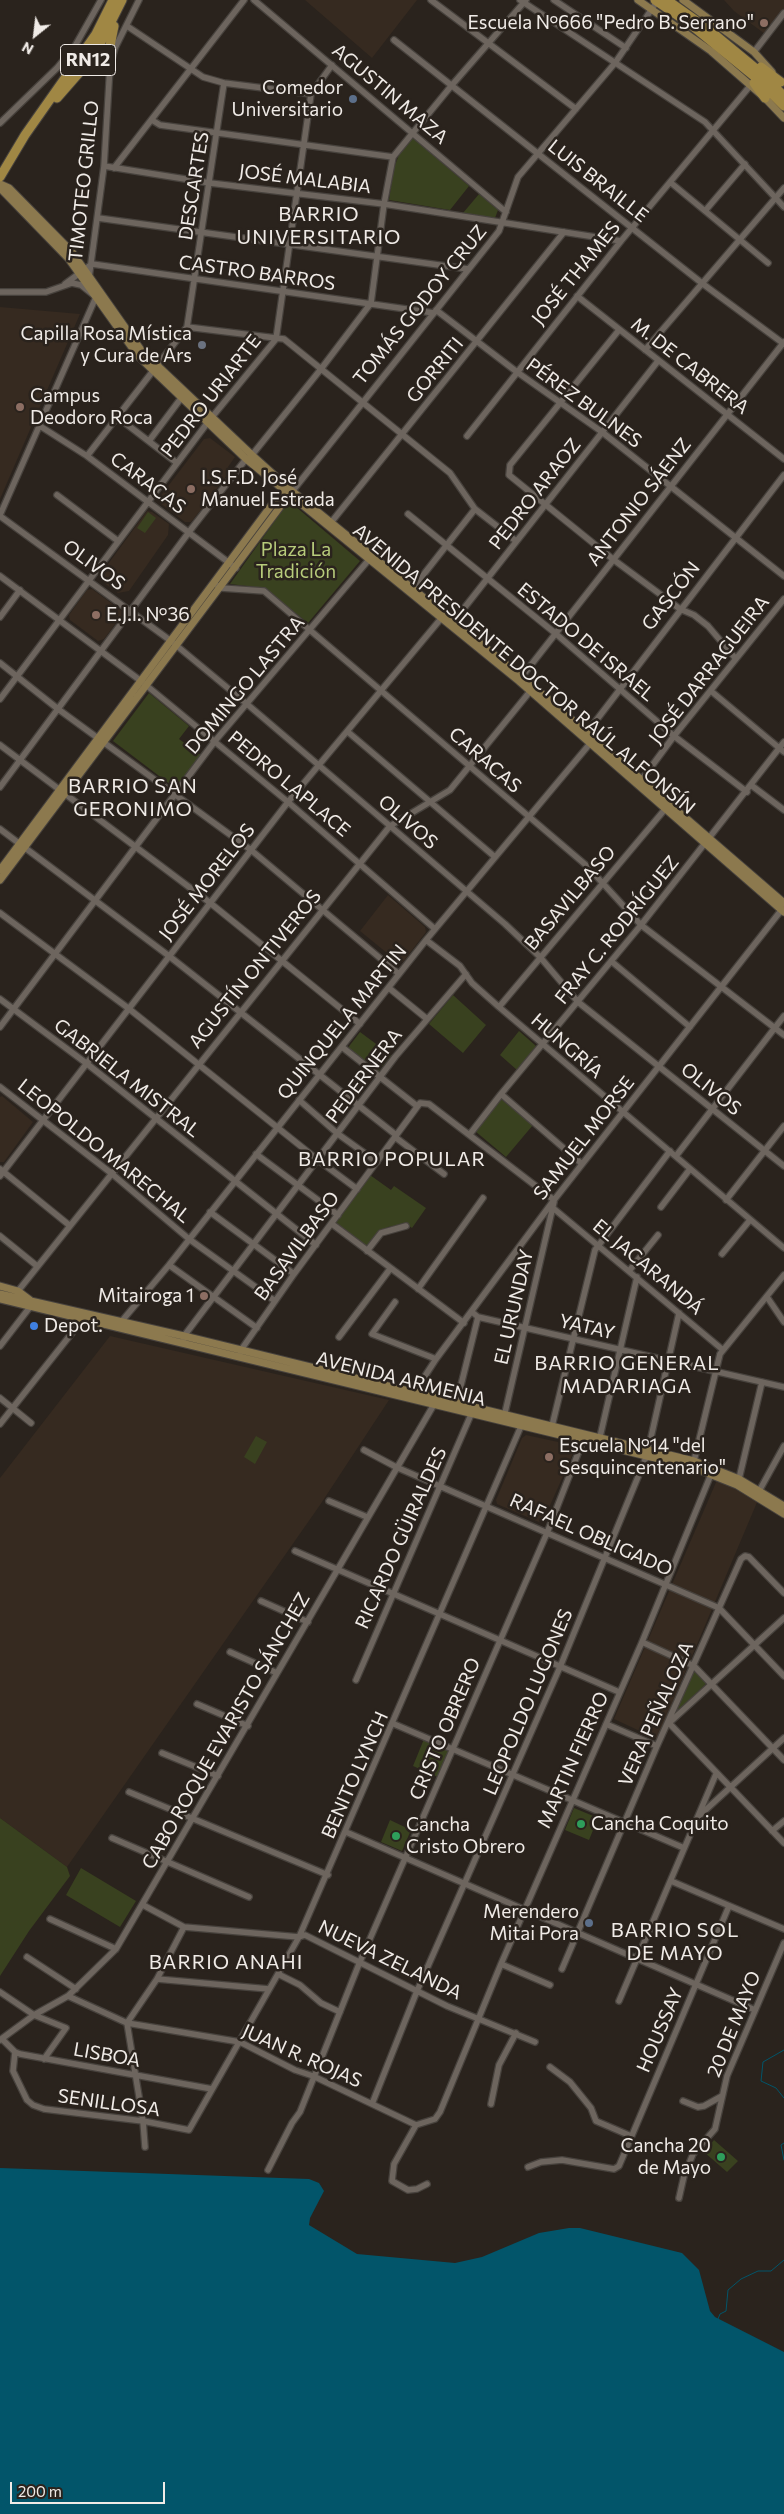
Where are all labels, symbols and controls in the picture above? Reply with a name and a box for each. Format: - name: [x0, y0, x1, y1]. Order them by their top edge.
- north arrow: [10, 10, 60, 60]
- place label: Escuela Nº666 "Pedro B. Serrano": [468, 12, 754, 34]
- marker: Escuela Nº666 "Pedro B. Serrano": [758, 17, 770, 29]
- text: N: [19, 39, 36, 59]
- street label: AGUSTIN MAZA: [328, 39, 452, 149]
- road number: RN12: [61, 44, 116, 76]
- place label: Comedor Universitario: [232, 77, 343, 121]
- marker: Comedor Universitario: [347, 93, 359, 105]
- street label: TIMOTEO GRILLO: [64, 99, 104, 263]
- street label: DESCARTES: [174, 130, 214, 242]
- street label: LUIS BRAILLE: [543, 135, 653, 227]
- street label: JOSÉ MALABIA: [238, 160, 372, 198]
- district label: BARRIO UNIVERSITARIO: [235, 202, 403, 249]
- street label: JOSÉ THAMES: [527, 216, 625, 330]
- street label: TOMÁS GODOY CRUZ: [348, 220, 492, 390]
- street label: CASTRO BARROS: [177, 251, 337, 295]
- street label: M. DE CABRERA: [626, 313, 754, 419]
- place label: Capilla Rosa Mística y Cura de Ars: [21, 323, 192, 367]
- street label: PEDRO URIARTE: [156, 330, 266, 462]
- street label: GORRITI: [402, 333, 468, 407]
- marker: Capilla Rosa Mística y Cura de Ars: [196, 339, 208, 351]
- street label: PÉREZ BULNES: [522, 353, 646, 453]
- place label: Campus Deodoro Roca: [30, 385, 153, 429]
- marker: Campus Deodoro Roca: [14, 401, 26, 413]
- street label: PEDRO ARAOZ: [484, 434, 586, 554]
- street label: ANTONIO SÁENZ: [582, 434, 696, 570]
- street label: CARACAS: [106, 447, 190, 519]
- place label: I.S.F.D. José Manuel Estrada: [201, 467, 335, 511]
- marker: I.S.F.D. José Manuel Estrada: [185, 483, 197, 495]
- street label: AVENIDA PRESIDENTE DOCTOR RAÚL ALFONSÍN: [348, 519, 700, 819]
- street label: OLIVOS: [59, 535, 129, 595]
- park label: Plaza La Tradición: [256, 539, 336, 583]
- street label: GASCÓN: [637, 557, 705, 635]
- street label: ESTADO DE ISRAEL: [513, 578, 659, 706]
- street label: JOSÉ DARRAGUEIRA: [644, 591, 774, 749]
- place label: E.J.I. Nº36: [106, 604, 190, 626]
- marker: E.J.I. Nº36: [90, 609, 102, 621]
- street label: DOMINGO LASTRA: [181, 611, 309, 759]
- street label: CARACAS: [444, 722, 526, 798]
- street label: PEDRO LAPLACE: [223, 726, 355, 842]
- district label: BARRIO SAN GERONIMO: [67, 774, 199, 821]
- street label: OLIVOS: [374, 790, 442, 854]
- street label: JOSÉ MORELOS: [154, 819, 260, 945]
- street label: BASAVILBASO: [520, 841, 620, 955]
- street label: FRAY C. RODRÍGUEZ: [550, 851, 684, 1009]
- street label: AGUSTÍN ONTIVEROS: [184, 885, 326, 1053]
- street label: QUINQUELA MARTIN: [272, 940, 412, 1104]
- street label: HUNGRÍA: [526, 1009, 608, 1083]
- street label: GABRIELA MISTRAL: [49, 1014, 205, 1142]
- street label: PEDERNERA: [321, 1024, 407, 1128]
- street label: OLIVOS: [676, 1058, 746, 1120]
- street label: SAMUEL MORSE: [529, 1072, 639, 1204]
- street label: LEOPOLDO MARECHAL: [13, 1074, 195, 1228]
- district label: BARRIO POPULAR: [296, 1147, 488, 1171]
- street label: BASAVILBASO: [250, 1187, 344, 1305]
- street label: EL JACARANDÁ: [588, 1214, 708, 1320]
- street label: EL URUNDAY: [490, 1247, 538, 1367]
- place label: Mitairoga 1: [98, 1285, 194, 1307]
- marker: Mitairoga 1: [198, 1290, 210, 1302]
- street label: YATAY: [557, 1310, 617, 1344]
- place label: Depot.: [44, 1315, 103, 1337]
- marker: Depot.: [28, 1320, 40, 1332]
- street label: AVENIDA ARMENIA: [314, 1347, 488, 1411]
- district label: BARRIO GENERAL MADARIAGA: [533, 1351, 721, 1398]
- place label: Escuela Nº14 "del Sesquincentenario": [559, 1435, 726, 1479]
- street label: RICARDO GÜIRALDES: [351, 1444, 451, 1632]
- marker: Escuela Nº14 "del Sesquincentenario": [543, 1451, 555, 1463]
- street label: RAFAEL OBLIGADO: [506, 1489, 676, 1581]
- street label: CABO ROQUE EVARISTO SÁNCHEZ: [137, 1589, 315, 1873]
- street label: LEOPOLDO LUGONES: [478, 1606, 578, 1798]
- street label: VERA PEÑALOZA: [614, 1638, 698, 1790]
- street label: CRISTO OBRERO: [405, 1654, 485, 1804]
- street label: MARTIN FIERRO: [533, 1688, 613, 1832]
- street label: BENITO LYNCH: [317, 1708, 393, 1842]
- place label: Cancha Coquito: [591, 1813, 729, 1835]
- place label: Cancha Cristo Obrero: [406, 1814, 525, 1858]
- marker: Cancha Coquito: [575, 1818, 587, 1830]
- marker: Cancha Cristo Obrero: [390, 1830, 402, 1842]
- place label: Merendero Mitai Pora: [483, 1901, 579, 1945]
- street label: NUEVA ZELANDA: [315, 1915, 465, 2005]
- marker: Merendero Mitai Pora: [583, 1917, 595, 1929]
- district label: BARRIO SOL DE MAYO: [609, 1918, 741, 1965]
- district label: BARRIO ANAHI: [147, 1950, 305, 1974]
- street label: 20 DE MAYO: [702, 1968, 766, 2080]
- street label: HOUSSAY: [632, 1984, 688, 2076]
- street label: JUAN R. ROJAS: [239, 2019, 365, 2093]
- street label: LISBOA: [72, 2038, 142, 2072]
- street label: SENILLOSA: [56, 2085, 162, 2121]
- place label: Cancha 20 de Mayo: [620, 2135, 711, 2179]
- marker: Cancha 20 de Mayo: [715, 2151, 727, 2163]
- scale bar: [12, 2472, 168, 2504]
- text: 200 m: [18, 2482, 62, 2500]

